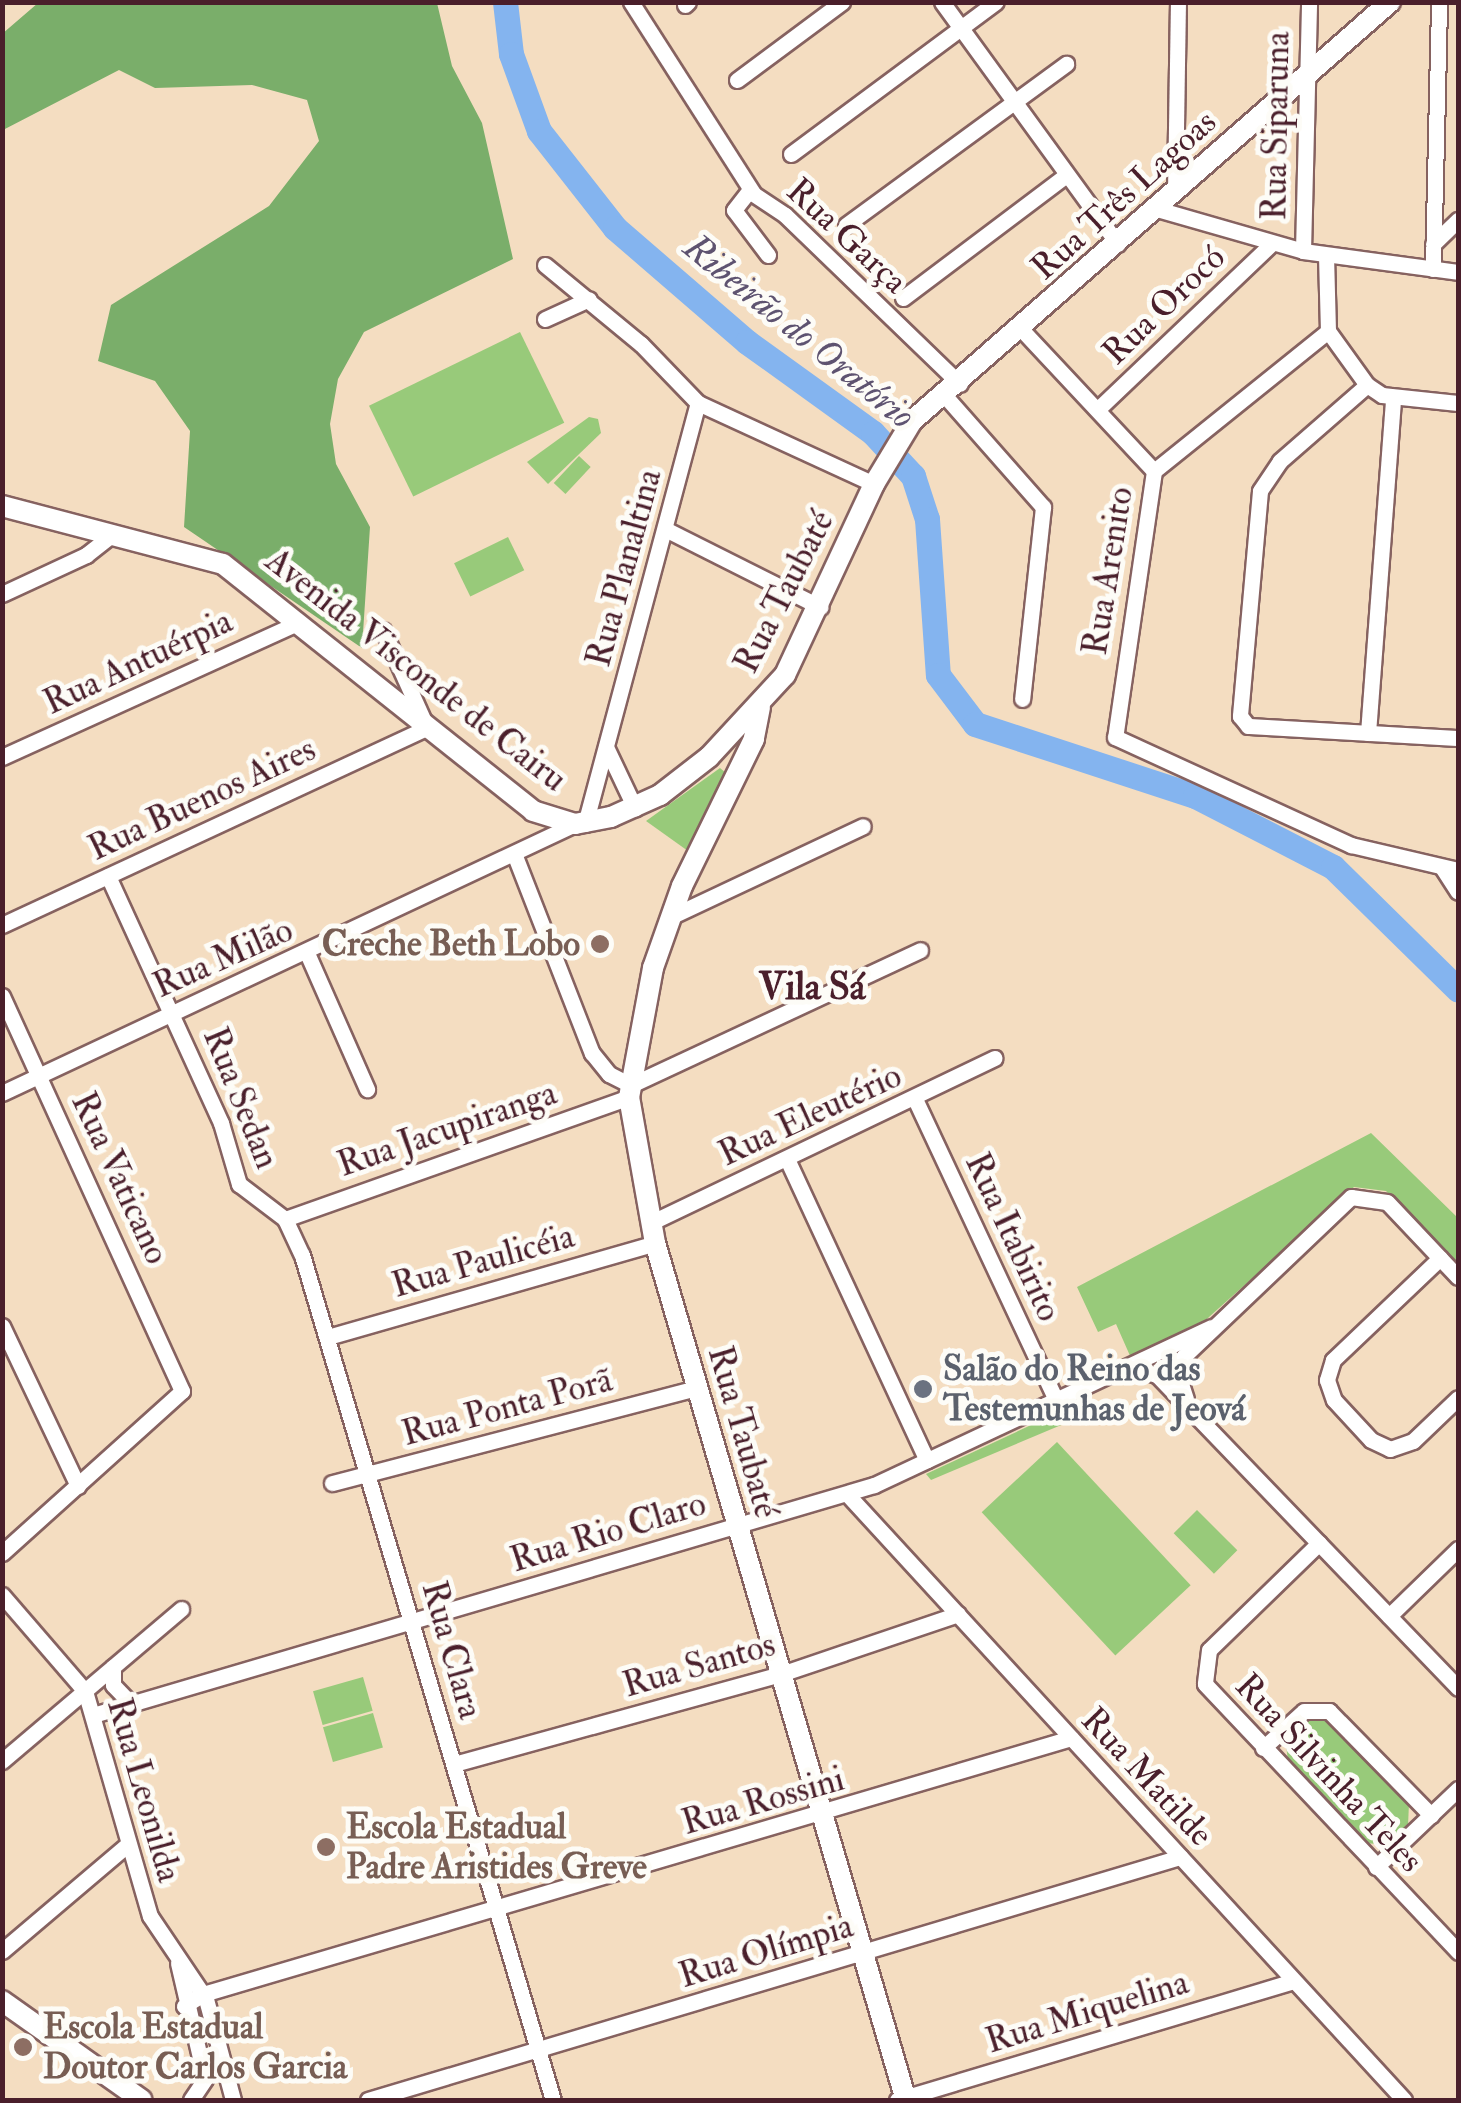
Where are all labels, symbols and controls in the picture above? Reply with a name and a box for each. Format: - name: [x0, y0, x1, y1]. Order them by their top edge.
- street label: Rua Siparuna: [1253, 31, 1299, 221]
- street label: Rua Três Lagoas: [1023, 101, 1225, 289]
- street label: Rua Garça: [778, 170, 916, 302]
- water label: Ribeirão do Oratório: [674, 225, 924, 439]
- street label: Rua Orocó: [1094, 237, 1234, 373]
- street label: Rua Planaltina: [577, 465, 671, 671]
- street label: Rua Arenito: [1074, 484, 1142, 658]
- street label: Rua Taubaté: [725, 504, 843, 680]
- street label: Avenida Visconde de Cairu: [257, 539, 575, 801]
- street label: Rua Antuérpia: [37, 600, 239, 724]
- street label: Rua Buenos Aires: [82, 728, 322, 870]
- street label: Rua Milão: [147, 909, 299, 1007]
- place label: Creche Beth Lobo: [322, 923, 580, 965]
- marker: Creche Beth Lobo: [589, 933, 611, 955]
- district label: Vila Sá: [759, 965, 865, 1011]
- street label: Rua Sedan: [194, 1021, 288, 1175]
- street label: Rua Eleutério: [712, 1055, 908, 1175]
- street label: Rua Jacupiranga: [332, 1072, 562, 1186]
- street label: Rua Vaticano: [62, 1085, 178, 1271]
- street label: Rua Itabirito: [956, 1146, 1070, 1328]
- street label: Rua Paulicéia: [387, 1215, 579, 1307]
- street label: Rua Taubaté: [698, 1341, 788, 1523]
- place label: Salão do Reino das Testemunhas de Jeová: [943, 1348, 1246, 1430]
- street label: Rua Ponta Porã: [397, 1359, 617, 1455]
- marker: Salão do Reino das Testemunhas de Jeová: [912, 1378, 934, 1400]
- street label: Rua Rio Claro: [505, 1482, 711, 1582]
- street label: Rua Clara: [412, 1576, 492, 1724]
- street label: Rua Santos: [618, 1623, 780, 1707]
- street label: Rua Silvinha Teles: [1226, 1665, 1432, 1881]
- street label: Rua Leonilda: [98, 1693, 190, 1887]
- street label: Rua Matilde: [1072, 1699, 1222, 1855]
- street label: Rua Rossini: [677, 1758, 849, 1844]
- place label: Escola Estadual Padre Aristides Greve: [346, 1806, 647, 1888]
- marker: Escola Estadual Padre Aristides Greve: [315, 1836, 337, 1858]
- street label: Rua Olímpia: [674, 1905, 858, 1997]
- street label: Rua Miquelina: [981, 1961, 1193, 2063]
- place label: Escola Estadual Doutor Carlos Garcia: [43, 2006, 347, 2088]
- marker: Escola Estadual Doutor Carlos Garcia: [12, 2036, 34, 2058]

